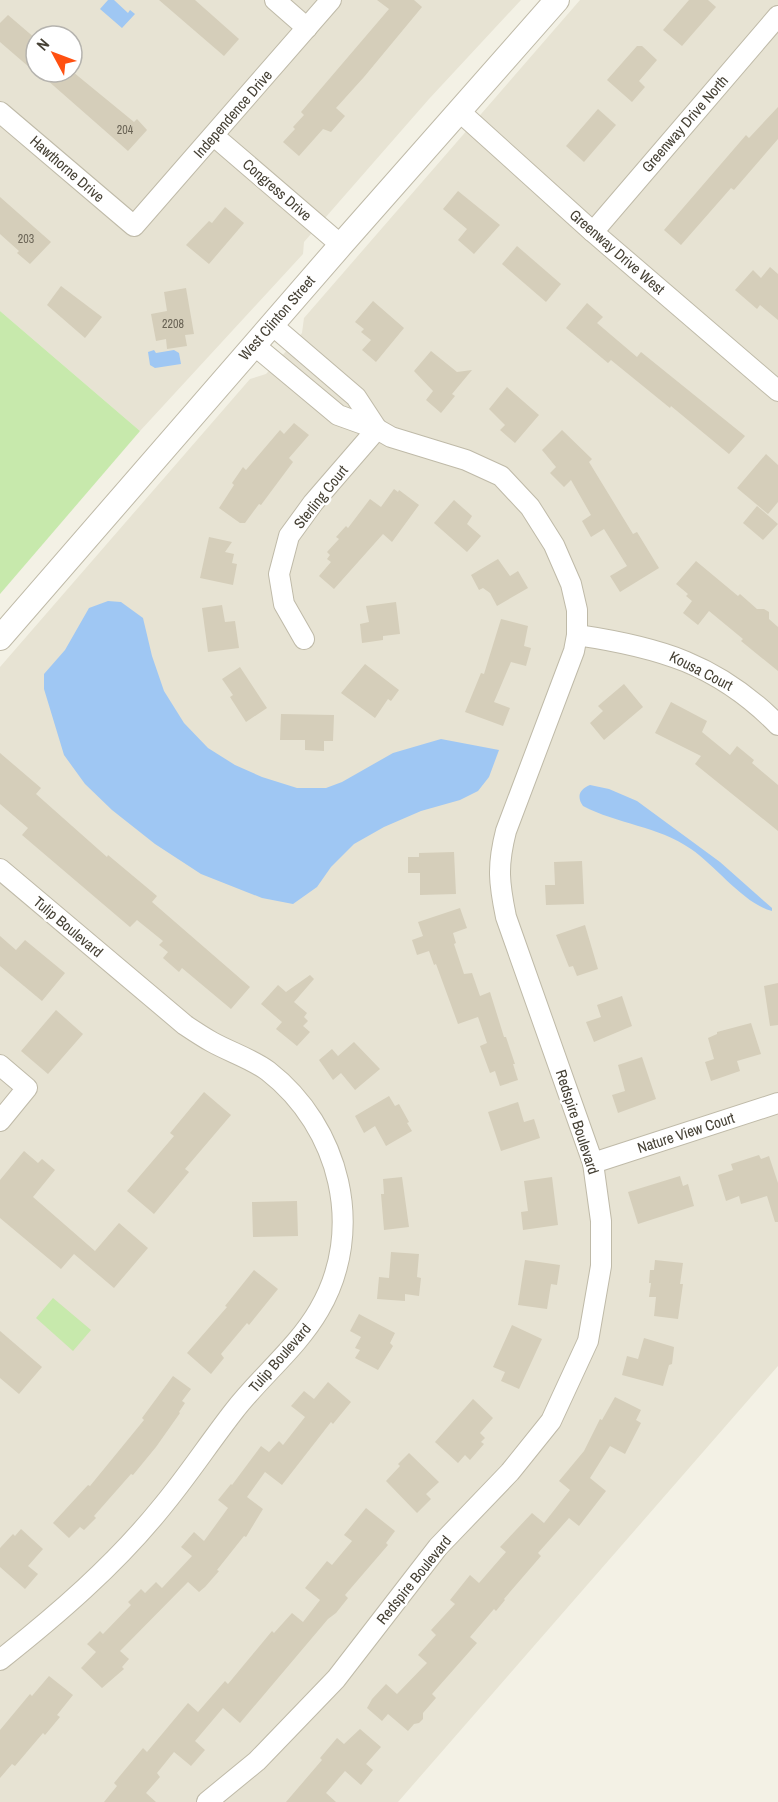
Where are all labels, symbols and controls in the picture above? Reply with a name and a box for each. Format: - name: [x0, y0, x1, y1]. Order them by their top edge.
- north arrow: [24, 24, 84, 84]
- text: N: [31, 33, 54, 55]
- street label: Independence Drive: [188, 65, 277, 162]
- street label: Greenway Drive North: [637, 71, 733, 177]
- house number: 204: [117, 122, 134, 138]
- street label: Hawthorne Drive: [26, 130, 109, 207]
- street label: Congress Drive: [238, 154, 317, 226]
- street label: Greenway Drive West: [565, 204, 670, 299]
- house number: 203: [18, 231, 34, 247]
- street label: West Clinton Street: [234, 270, 320, 365]
- house number: 2208: [162, 316, 184, 332]
- street label: Sterling Court: [289, 460, 353, 533]
- street label: Kousa Court: [666, 646, 737, 696]
- street label: Tulip Boulevard: [29, 891, 108, 962]
- street label: Redspire Boulevard: [551, 1067, 604, 1177]
- street label: Nature View Court: [635, 1107, 738, 1158]
- street label: Tulip Boulevard: [244, 1319, 315, 1397]
- street label: Redspire Boulevard: [371, 1531, 456, 1629]

